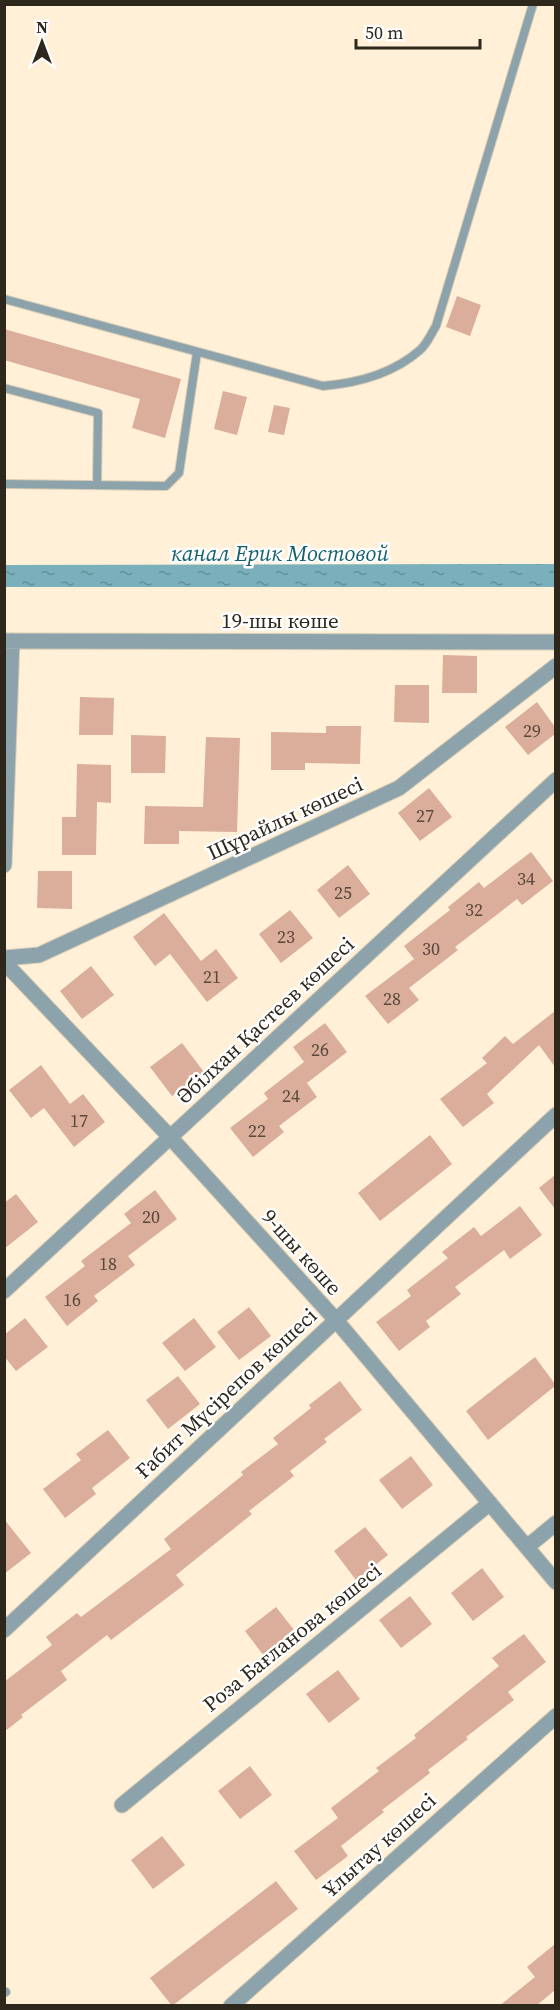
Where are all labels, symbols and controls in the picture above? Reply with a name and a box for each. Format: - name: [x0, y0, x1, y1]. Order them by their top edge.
- north arrow: [12, 12, 72, 72]
- scale bar: [356, 12, 480, 50]
- text: N: [36, 16, 48, 38]
- text: 50 m: [365, 20, 403, 45]
- water label: канал Ерик Мостовой: [171, 538, 389, 568]
- street label: 19-шы көше: [221, 606, 339, 635]
- house number: 29: [523, 718, 541, 743]
- street label: Шұрайлы көшесі: [203, 769, 367, 867]
- house number: 27: [416, 803, 434, 828]
- house number: 34: [517, 866, 535, 891]
- house number: 25: [334, 880, 352, 905]
- house number: 32: [465, 897, 483, 922]
- house number: 23: [277, 924, 295, 949]
- street label: Әбілхан Қастеев көшесi: [170, 930, 360, 1110]
- house number: 30: [422, 936, 440, 961]
- house number: 21: [203, 964, 221, 989]
- house number: 28: [383, 986, 401, 1011]
- house number: 26: [311, 1037, 329, 1062]
- house number: 24: [282, 1083, 300, 1108]
- house number: 17: [70, 1108, 88, 1133]
- house number: 22: [248, 1118, 266, 1143]
- street label: 9-шы көше: [255, 1203, 349, 1301]
- house number: 20: [142, 1204, 160, 1229]
- house number: 18: [99, 1251, 117, 1276]
- house number: 16: [63, 1287, 81, 1312]
- street label: Ғабит Мүсірепов көшесi: [129, 1301, 323, 1485]
- street label: Роза Бағланова көшесi: [197, 1556, 387, 1718]
- street label: Ұлытау көшесi: [316, 1786, 442, 1904]

